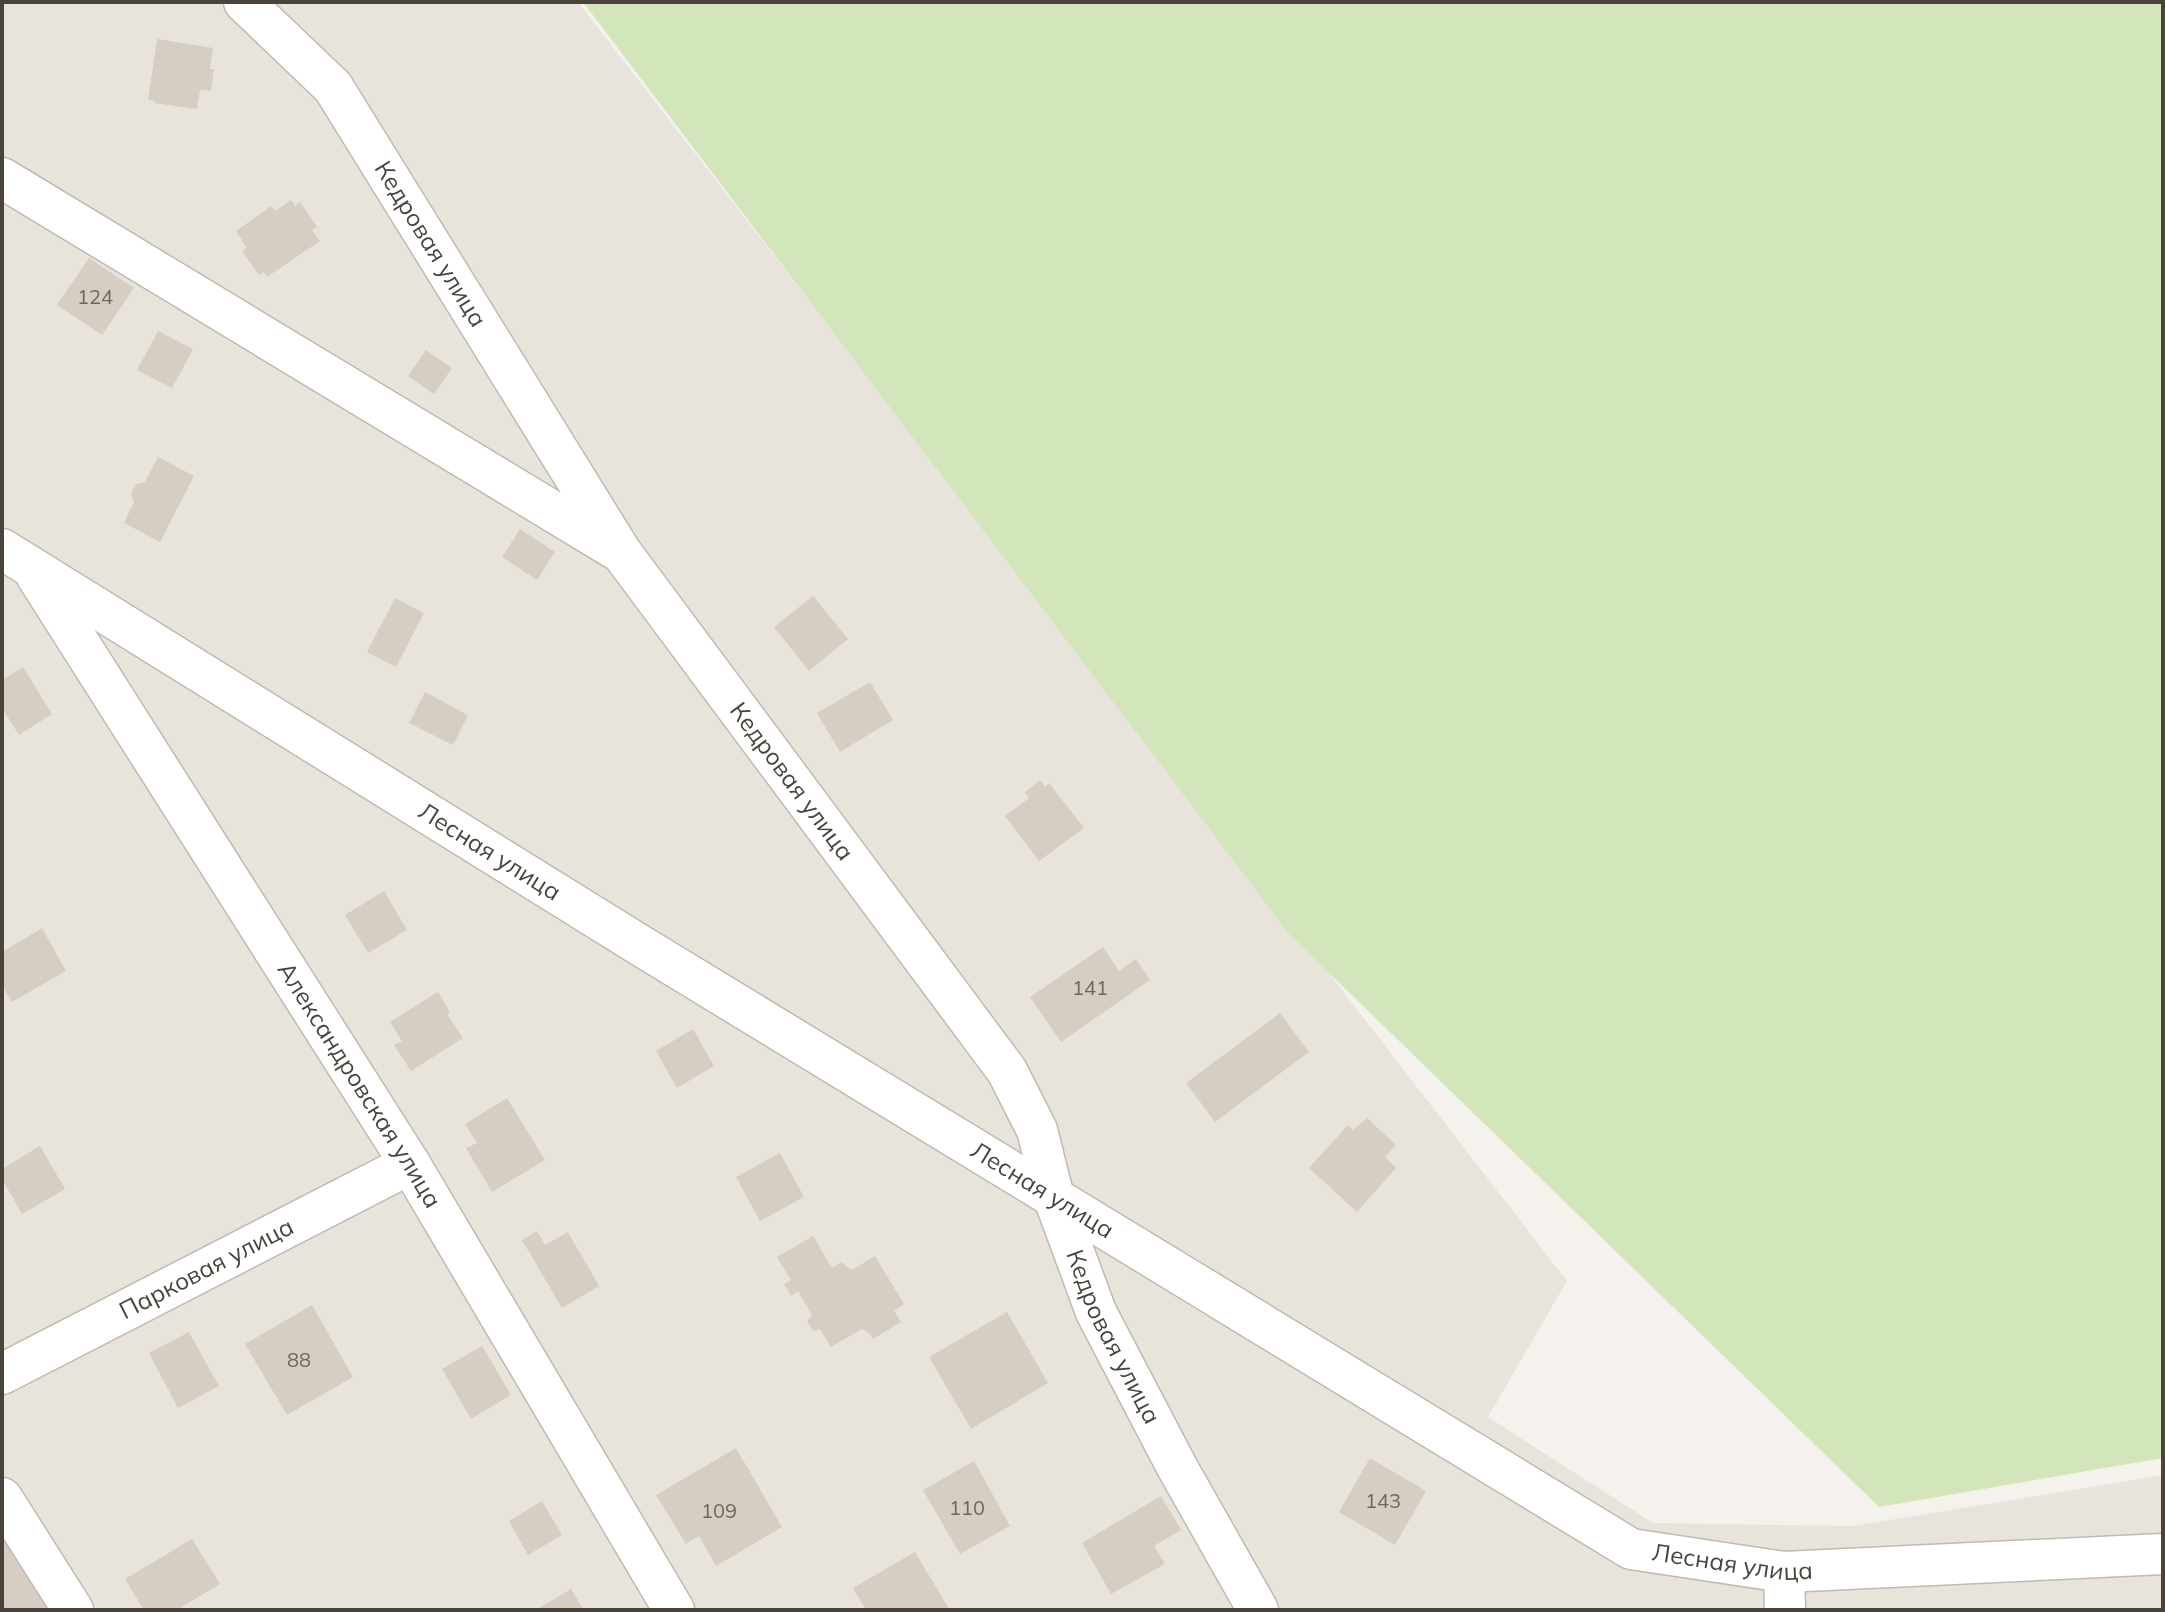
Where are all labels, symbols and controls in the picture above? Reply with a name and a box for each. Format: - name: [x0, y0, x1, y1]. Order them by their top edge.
- street label: Кедровая улица: [369, 155, 494, 332]
- house number: 124: [77, 284, 113, 309]
- street label: Кедровая улица: [724, 696, 861, 866]
- street label: Лесная улица: [413, 795, 567, 907]
- street label: Александровская улица: [272, 956, 449, 1213]
- house number: 141: [1072, 975, 1108, 1000]
- street label: Лесная улица: [966, 1134, 1120, 1244]
- street label: Парковая улица: [114, 1211, 298, 1325]
- street label: Кедровая улица: [1060, 1245, 1168, 1429]
- house number: 88: [287, 1347, 311, 1372]
- house number: 143: [1365, 1488, 1401, 1513]
- house number: 110: [949, 1495, 985, 1520]
- house number: 109: [701, 1498, 737, 1523]
- street label: Лесная улица: [1650, 1536, 1814, 1586]

